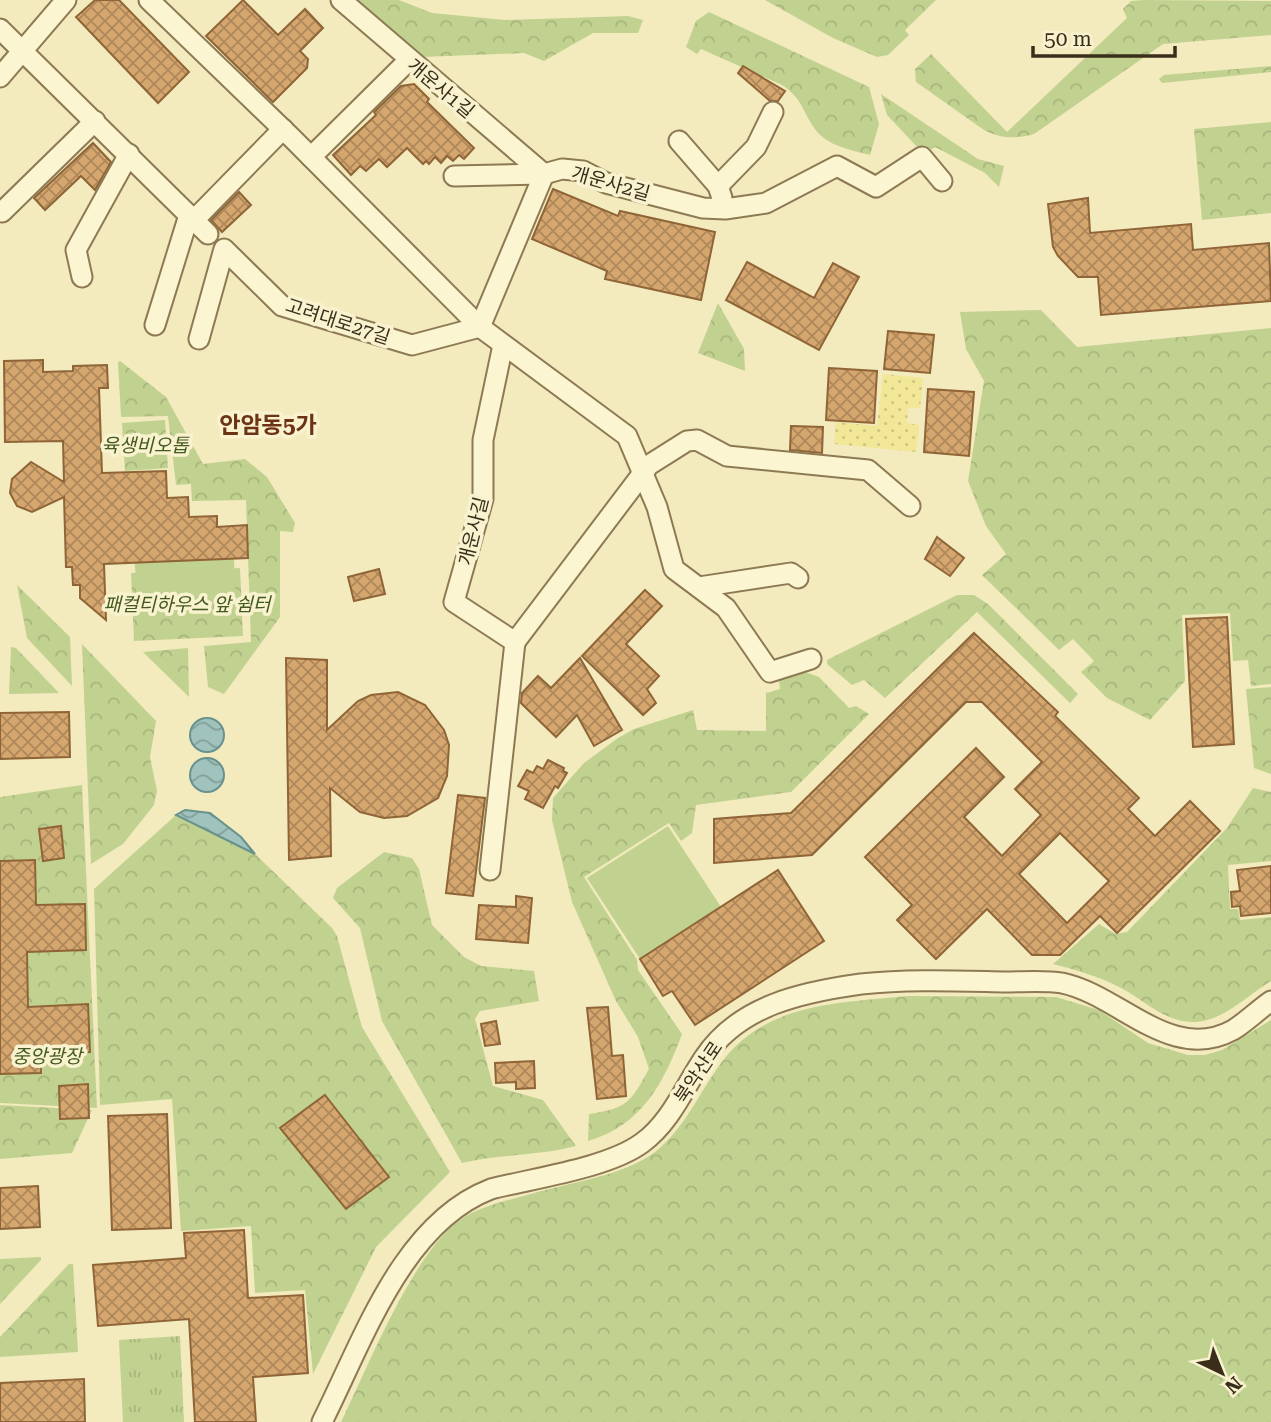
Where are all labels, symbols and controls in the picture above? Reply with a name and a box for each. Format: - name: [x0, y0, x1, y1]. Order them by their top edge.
- scale bar: [1033, 14, 1175, 58]
- text: 50 m: [1044, 27, 1092, 51]
- street label: 개운사1길: [402, 54, 479, 123]
- street label: 개운사2길: [569, 161, 653, 206]
- street label: 고려대로27길: [283, 294, 393, 349]
- district label: 안암동5가: [219, 412, 317, 439]
- park label: 육생비오톱: [101, 434, 190, 457]
- street label: 개운사길: [454, 494, 493, 568]
- park label: 패컬티하우스 앞 쉼터: [104, 593, 273, 616]
- street label: 북악산로: [669, 1037, 727, 1108]
- park label: 중앙광장: [12, 1045, 84, 1068]
- north arrow: [1187, 1338, 1257, 1408]
- text: N: [1220, 1372, 1246, 1399]

